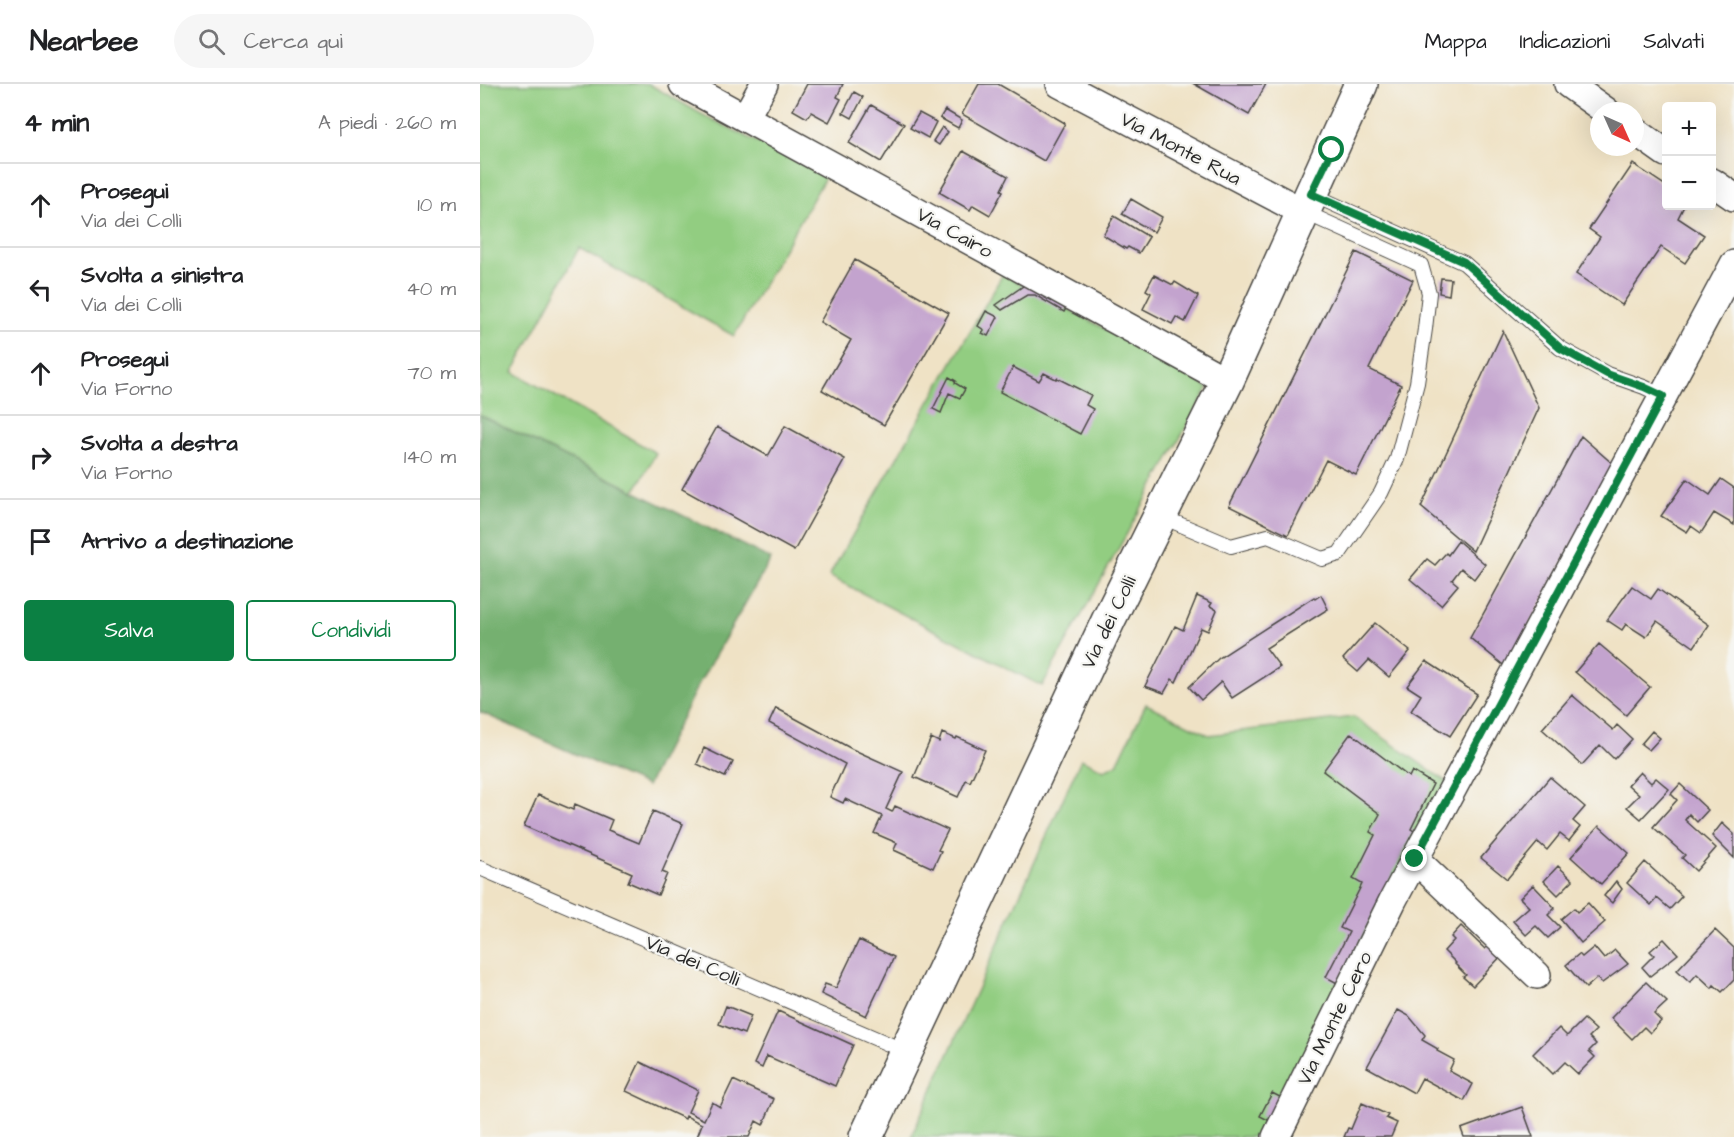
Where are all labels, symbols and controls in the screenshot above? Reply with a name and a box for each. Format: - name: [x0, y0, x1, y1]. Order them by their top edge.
- search box: [174, 14, 594, 68]
- text: Nearbee: [30, 22, 138, 61]
- icon: search: [195, 25, 228, 58]
- text: Cerca qui: [243, 26, 343, 57]
- text: Mappa: [1424, 27, 1487, 56]
- text: Indicazioni: [1520, 27, 1610, 56]
- text: Salvati: [1643, 27, 1704, 56]
- north arrow: [1590, 102, 1644, 156]
- map controls: [1662, 102, 1716, 210]
- button: +: [1662, 102, 1716, 156]
- text: 4 min: [24, 105, 89, 141]
- street label: Via Monte Rua: [1115, 105, 1246, 192]
- text: A piedi · 260 m: [318, 109, 456, 137]
- route start: [1318, 136, 1344, 162]
- button: −: [1662, 156, 1716, 210]
- text: Prosegui: [81, 176, 168, 207]
- icon: ahead: [24, 189, 57, 222]
- text: 10 m: [417, 191, 456, 219]
- street label: Via Cairo: [911, 200, 998, 265]
- text: Via dei Colli: [81, 207, 182, 235]
- text: Svolta a sinistra: [81, 260, 243, 291]
- icon: left: [24, 273, 57, 306]
- text: 40 m: [406, 275, 456, 303]
- text: Via dei Colli: [81, 291, 182, 319]
- text: Prosegui: [81, 344, 168, 375]
- icon: ahead: [24, 357, 57, 390]
- text: 70 m: [408, 359, 456, 387]
- text: Via Forno: [81, 375, 172, 403]
- text: Svolta a destra: [81, 428, 238, 459]
- icon: right: [24, 441, 57, 474]
- text: 140 m: [404, 443, 456, 471]
- text: Via Forno: [81, 459, 172, 487]
- icon: arrive: [24, 525, 57, 558]
- text: Arrivo a destinazione: [81, 526, 293, 557]
- street label: Via dei Colli: [1074, 571, 1144, 674]
- button: Salva: [24, 600, 234, 661]
- button: Condividi: [246, 600, 456, 661]
- route end: [1401, 845, 1427, 871]
- street label: Via dei Colli: [641, 928, 744, 993]
- street label: Via Monte Cero: [1290, 947, 1379, 1090]

